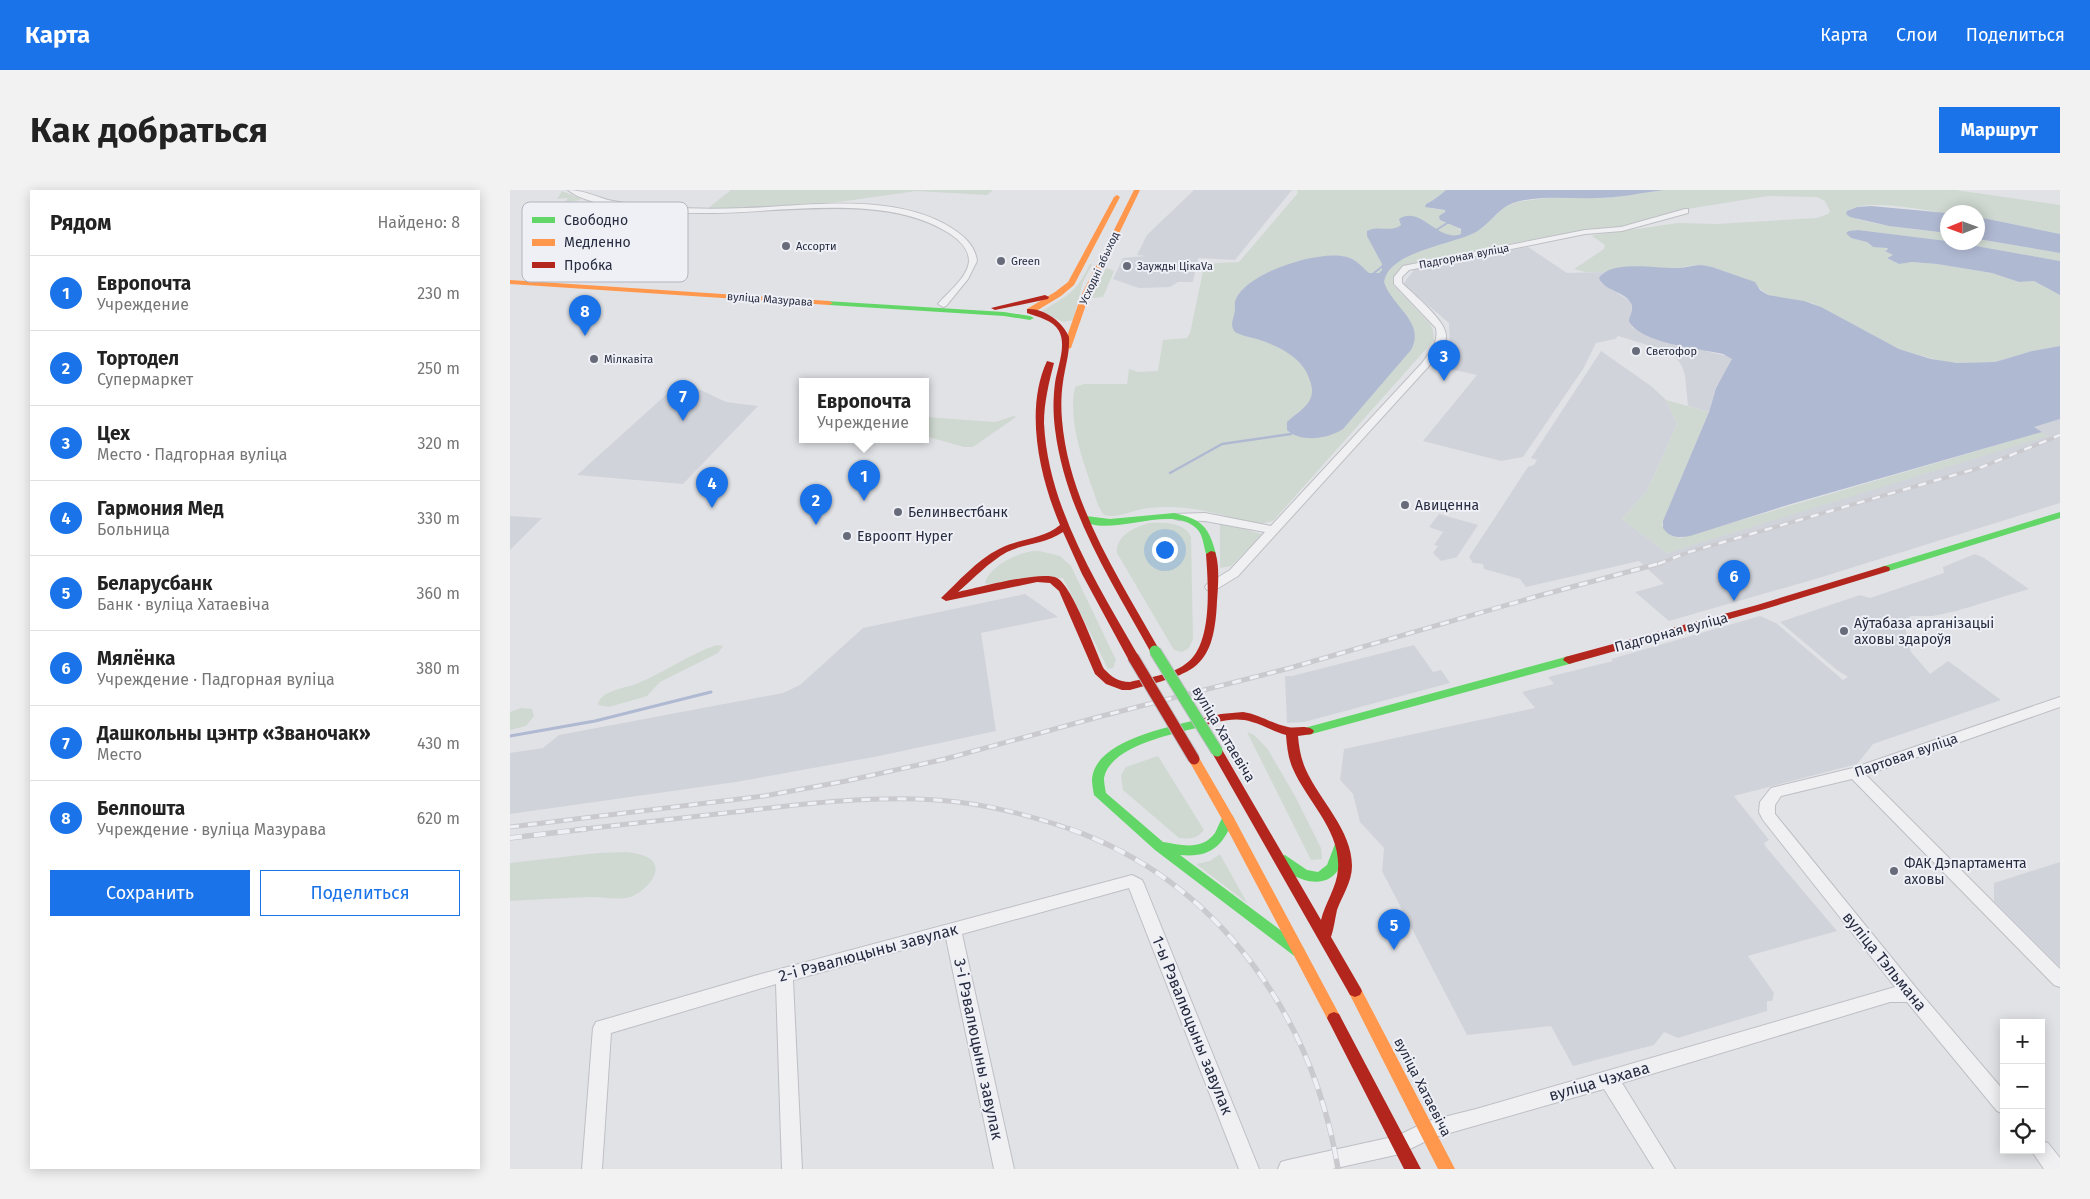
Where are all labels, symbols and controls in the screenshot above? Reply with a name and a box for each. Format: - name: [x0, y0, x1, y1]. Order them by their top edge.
- text: Карта: [25, 21, 90, 49]
- text: Карта: [1820, 24, 1868, 46]
- text: Слои: [1896, 24, 1938, 46]
- text: Поделиться: [1966, 24, 2065, 46]
- button: Маршрут: [1939, 107, 2060, 153]
- text: Как добраться: [30, 109, 268, 151]
- legend: [522, 202, 688, 282]
- north arrow: [1940, 205, 1985, 250]
- text: Рядом: [50, 210, 111, 236]
- text: Свободно: [564, 212, 628, 229]
- text: Найдено: 8: [377, 213, 460, 232]
- street label: Усходні абыход: [1077, 230, 1122, 307]
- text: Медленно: [564, 234, 631, 251]
- marker: Ассорти: [780, 240, 792, 252]
- place label: Ассорти: [796, 240, 837, 253]
- street label: Падгорная вуліца: [1418, 241, 1510, 272]
- marker: Green: [995, 255, 1007, 267]
- place label: Green: [1011, 255, 1040, 268]
- text: Пробка: [564, 257, 613, 274]
- marker: Заужды ЦікаVа: [1121, 260, 1133, 272]
- place label: Заужды ЦікаVа: [1137, 260, 1213, 273]
- text: Европочта: [97, 272, 191, 295]
- text: 1: [62, 284, 70, 303]
- text: 230 m: [417, 284, 460, 303]
- street label: вуліца Мазурава: [727, 290, 813, 309]
- text: Учреждение: [97, 295, 189, 314]
- pin: 8: [569, 295, 601, 336]
- pin: 3: [1428, 340, 1460, 381]
- marker: Светофор: [1630, 345, 1642, 357]
- place label: Светофор: [1646, 345, 1697, 358]
- text: Тортодел: [97, 347, 179, 370]
- marker: Мілкавіта: [588, 353, 600, 365]
- place label: Мілкавіта: [604, 353, 653, 366]
- text: 2: [62, 359, 70, 378]
- text: 250 m: [417, 359, 460, 378]
- text: Супермаркет: [97, 370, 193, 389]
- popup: [799, 378, 929, 443]
- pin: 7: [667, 380, 699, 421]
- text: Европочта: [817, 390, 911, 413]
- text: Учреждение: [817, 413, 909, 432]
- text: Цех: [97, 422, 130, 445]
- text: 3: [62, 434, 70, 453]
- text: 320 m: [417, 434, 460, 453]
- text: Место · Падгорная вуліца: [97, 445, 288, 464]
- pin: 1: [848, 460, 880, 501]
- pin: 4: [696, 467, 728, 508]
- pin: 2: [800, 484, 832, 525]
- text: Гармония Мед: [97, 497, 224, 520]
- place label: Авиценна: [1415, 497, 1479, 514]
- marker: Авиценна: [1399, 499, 1411, 511]
- place label: Белинвестбанк: [908, 504, 1009, 521]
- marker: Белинвестбанк: [892, 506, 904, 518]
- text: 4: [61, 509, 71, 528]
- text: 330 m: [417, 509, 460, 528]
- text: Больница: [97, 520, 170, 539]
- place label: Евроопт Hyper: [857, 528, 954, 545]
- marker: Евроопт Hyper: [841, 530, 853, 542]
- your location: [1152, 537, 1178, 563]
- pin: 6: [1718, 560, 1750, 601]
- text: Беларусбанк: [97, 572, 212, 595]
- text: 5: [62, 584, 70, 603]
- text: 360 m: [417, 584, 460, 603]
- text: Банк · вуліца Хатаевіча: [97, 595, 270, 614]
- street label: Падгорная вуліца: [1613, 609, 1730, 656]
- place label: Аўтабаза арганізацыі аховы здароўя: [1854, 615, 1994, 648]
- marker: Аўтабаза арганізацыі аховы здароўя: [1838, 625, 1850, 637]
- text: Мялёнка: [97, 647, 176, 670]
- text: 6: [61, 659, 71, 678]
- text: 380 m: [416, 659, 460, 678]
- text: Учреждение · Падгорная вуліца: [97, 670, 335, 689]
- street label: вуліца Хатаевіча: [1188, 683, 1259, 785]
- text: Дашкольны цэнтр «Званочак»: [97, 722, 371, 745]
- street label: Партовая вуліца: [1852, 730, 1960, 781]
- text: 7: [62, 734, 70, 753]
- text: 430 m: [417, 734, 460, 753]
- text: Место: [97, 745, 142, 764]
- text: Белпошта: [97, 797, 185, 820]
- text: 8: [61, 809, 71, 828]
- text: 620 m: [417, 809, 460, 828]
- text: Учреждение · вуліца Мазурава: [97, 820, 326, 839]
- place label: ФАК Дэпартамента аховы: [1904, 855, 2027, 888]
- marker: ФАК Дэпартамента аховы: [1888, 865, 1900, 877]
- button: Сохранить: [50, 870, 250, 916]
- button: Поделиться: [260, 870, 460, 916]
- street label: вуліца Тэльмана: [1839, 908, 1931, 1015]
- pin: 5: [1378, 909, 1410, 950]
- street label: 2-і Рэвалюцыны завулак: [776, 919, 961, 986]
- street label: 1-ы Рэвалюцыны завулак: [1148, 933, 1237, 1118]
- street label: 3-і Рэвалюцыны завулак: [950, 957, 1007, 1142]
- map controls: [2000, 1019, 2045, 1154]
- button: +: [2000, 1019, 2045, 1064]
- street label: вуліца Хатаевіча: [1390, 1035, 1455, 1140]
- street label: вуліца Чэхава: [1547, 1058, 1652, 1105]
- button: −: [2000, 1064, 2045, 1109]
- button: locate: [2000, 1109, 2045, 1154]

